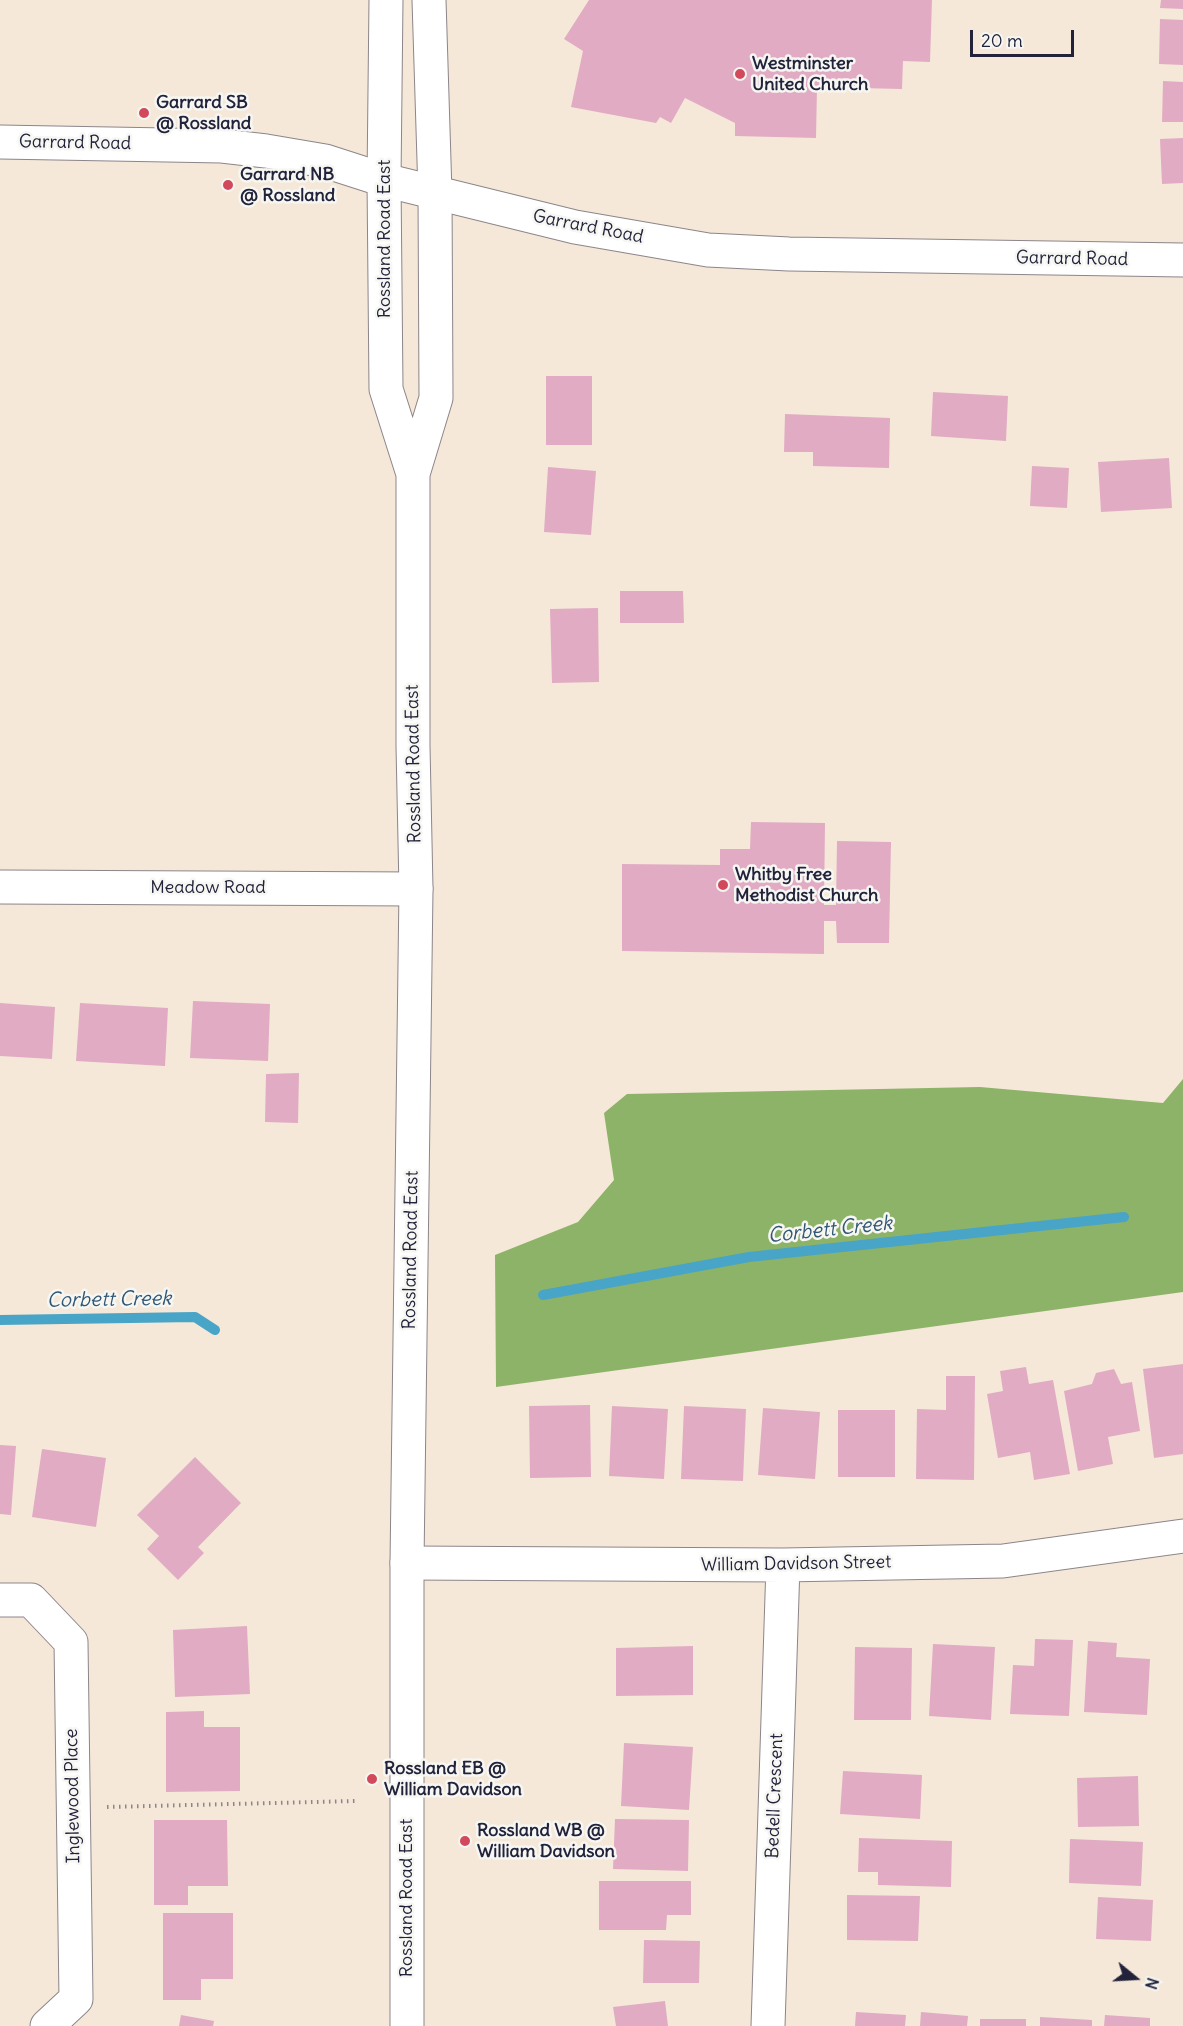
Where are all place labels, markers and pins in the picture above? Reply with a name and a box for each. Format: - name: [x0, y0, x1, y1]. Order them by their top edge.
- place label: Westminster United Church: [752, 53, 868, 96]
- marker: Westminster United Church: [733, 67, 747, 81]
- place label: Garrard SB @ Rossland: [156, 92, 251, 134]
- marker: Garrard SB @ Rossland: [137, 106, 151, 120]
- place label: Garrard NB @ Rossland: [240, 164, 335, 207]
- marker: Garrard NB @ Rossland: [221, 178, 235, 192]
- place label: Whitby Free Methodist Church: [735, 864, 878, 906]
- marker: Whitby Free Methodist Church: [716, 878, 730, 892]
- place label: Rossland EB @ William Davidson: [384, 1758, 522, 1800]
- marker: Rossland EB @ William Davidson: [365, 1772, 379, 1786]
- place label: Rossland WB @ William Davidson: [477, 1820, 615, 1862]
- marker: Rossland WB @ William Davidson: [458, 1834, 472, 1848]

